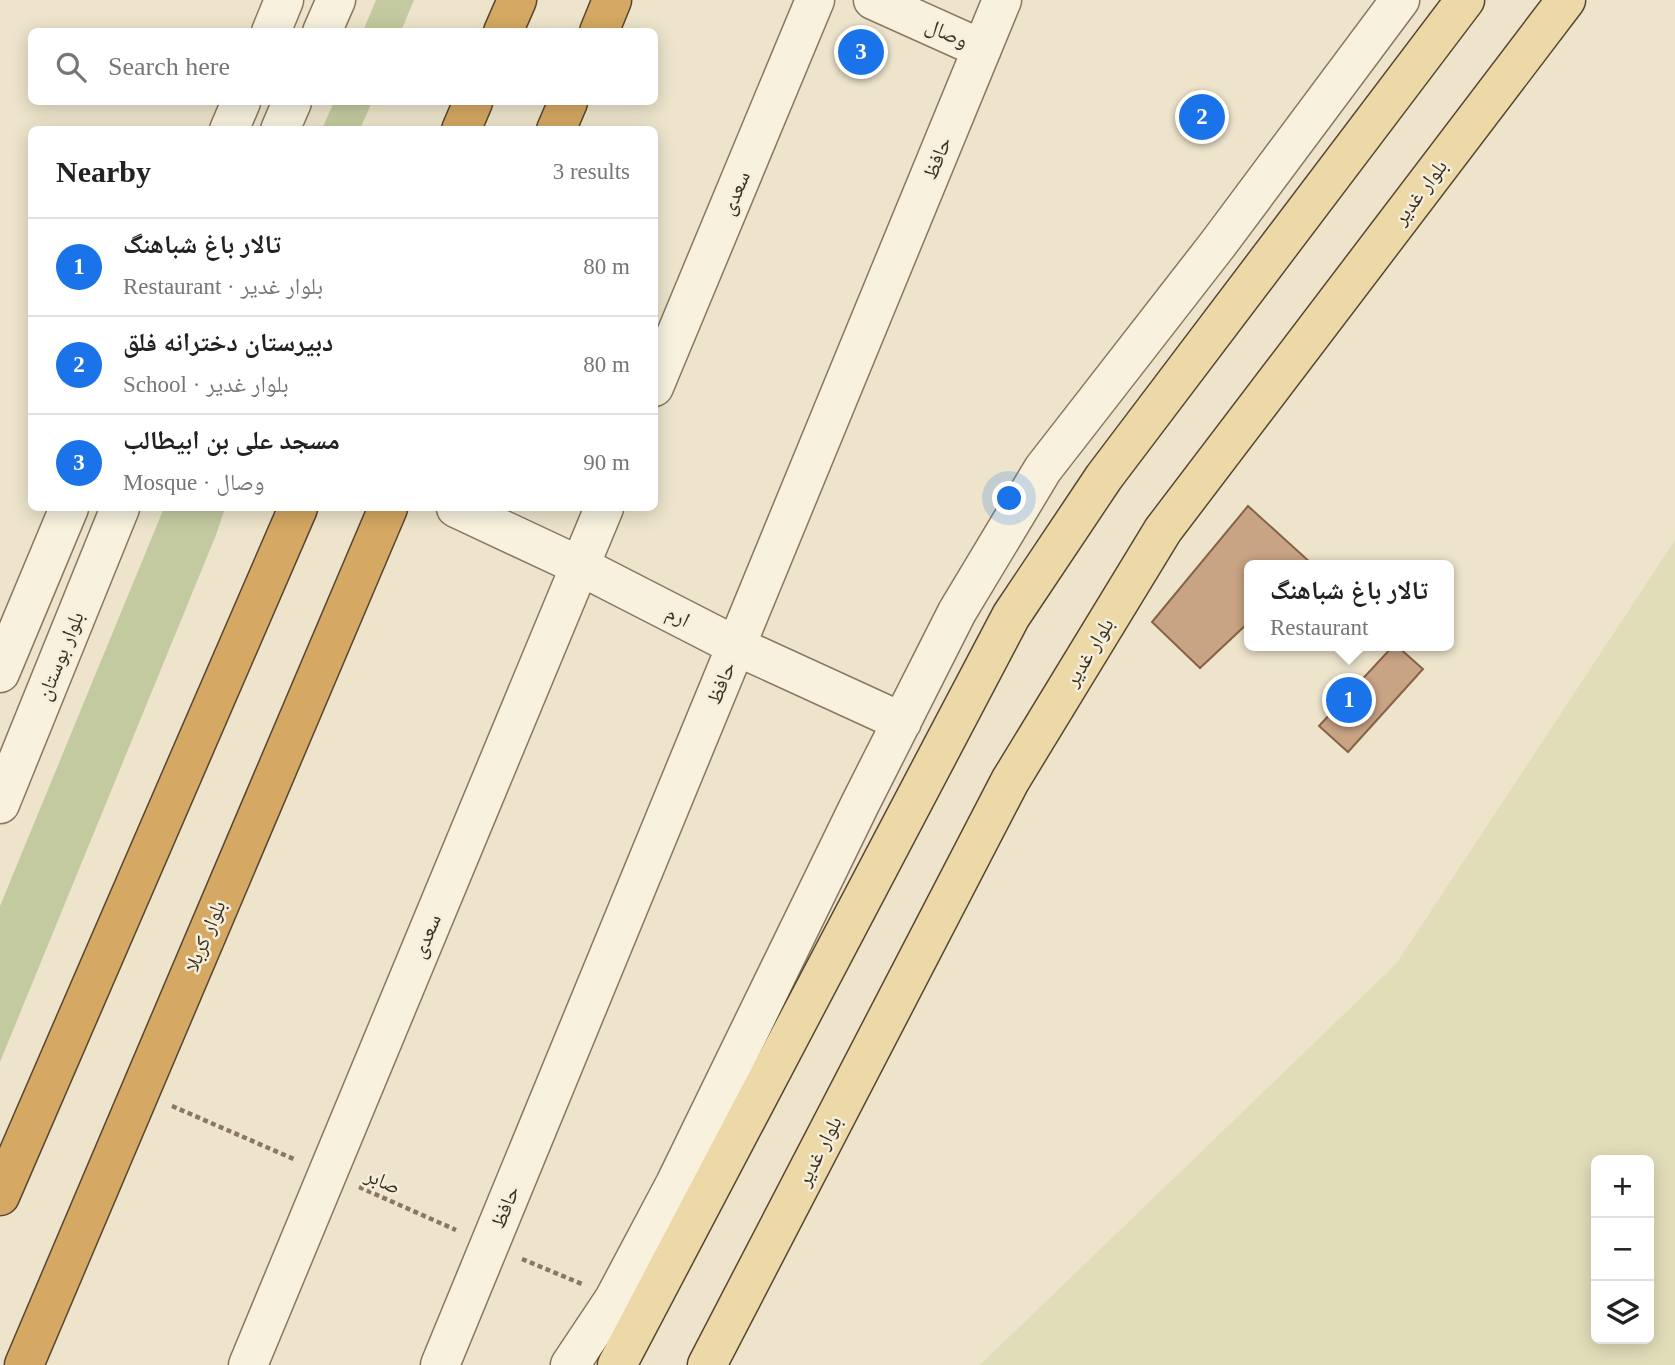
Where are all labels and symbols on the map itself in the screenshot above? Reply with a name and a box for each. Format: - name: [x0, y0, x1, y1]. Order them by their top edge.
- street label: وصال: [922, 13, 972, 53]
- pin: 3: [838, 26, 884, 78]
- pin: 2: [1179, 91, 1225, 143]
- street label: حافظ: [918, 133, 956, 183]
- street label: بلوار غدیر: [1387, 155, 1452, 230]
- street label: سعدی: [715, 167, 755, 219]
- your location: [992, 481, 1026, 515]
- street label: ارم: [661, 600, 694, 634]
- street label: بلوار بوستان: [31, 608, 89, 704]
- street label: بلوار غدیر: [1059, 614, 1119, 691]
- street label: حافظ: [702, 658, 740, 708]
- pin: 1: [1326, 674, 1372, 726]
- street label: بلوار کربلا: [179, 897, 231, 975]
- street label: سعدی: [406, 910, 446, 962]
- street label: بلوار غدیر: [791, 1112, 847, 1191]
- street label: صابر: [361, 1162, 404, 1199]
- street label: حافظ: [486, 1182, 524, 1232]

